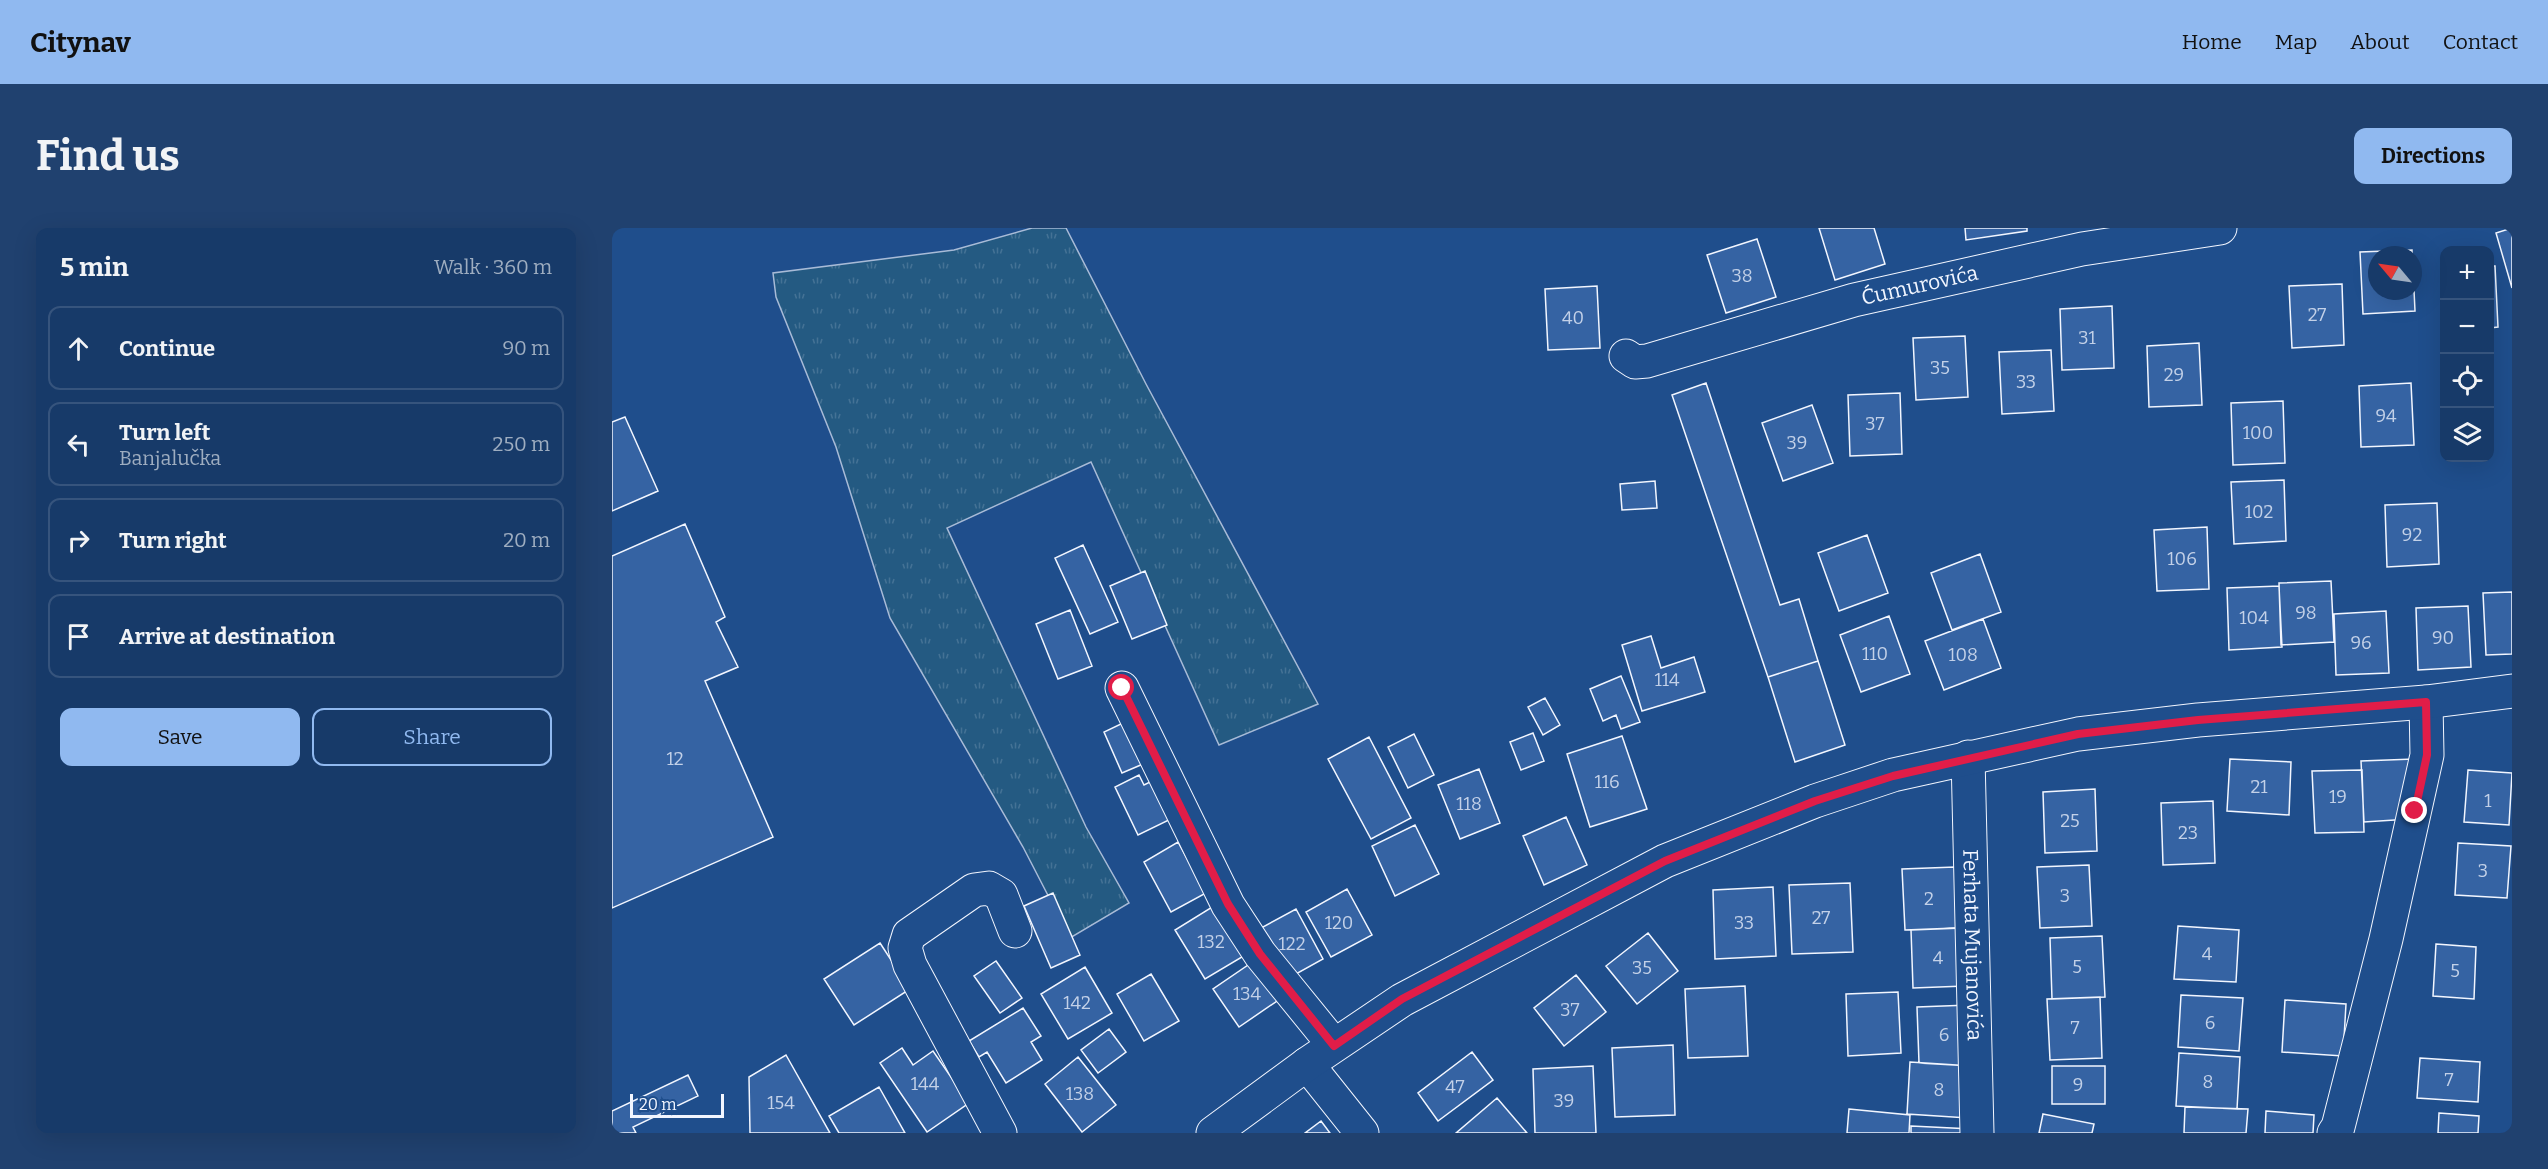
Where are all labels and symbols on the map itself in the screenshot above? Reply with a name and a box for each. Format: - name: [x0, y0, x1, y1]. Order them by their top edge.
- north arrow: [2368, 246, 2422, 300]
- street label: Ćumurovića: [1859, 260, 1981, 311]
- house number: 38: [1731, 265, 1753, 287]
- house number: 27: [2308, 304, 2326, 326]
- house number: 40: [1562, 307, 1584, 329]
- house number: 31: [2078, 327, 2096, 349]
- house number: 35: [1930, 357, 1950, 379]
- house number: 29: [2164, 364, 2184, 386]
- house number: 33: [2016, 371, 2036, 393]
- house number: 94: [2375, 405, 2397, 427]
- house number: 37: [1865, 413, 1885, 435]
- house number: 100: [2243, 422, 2273, 444]
- house number: 39: [1787, 432, 1807, 454]
- house number: 102: [2245, 501, 2273, 523]
- house number: 92: [2402, 524, 2422, 546]
- house number: 106: [2167, 548, 2197, 570]
- house number: 98: [2295, 602, 2317, 624]
- house number: 104: [2239, 607, 2269, 629]
- house number: 90: [2432, 627, 2454, 649]
- house number: 96: [2350, 632, 2372, 654]
- house number: 110: [1862, 643, 1888, 665]
- house number: 108: [1948, 644, 1978, 666]
- house number: 114: [1654, 669, 1680, 691]
- route start: [1108, 674, 1134, 700]
- house number: 12: [666, 748, 684, 770]
- house number: 116: [1594, 771, 1620, 793]
- house number: 21: [2250, 776, 2268, 798]
- house number: 19: [2329, 786, 2347, 808]
- house number: 1: [2484, 790, 2492, 812]
- house number: 118: [1456, 793, 1482, 815]
- route end: [2401, 797, 2427, 823]
- house number: 25: [2060, 810, 2080, 832]
- house number: 23: [2178, 822, 2198, 844]
- street label: Ferhata Mujanovića: [1957, 849, 1988, 1042]
- house number: 3: [2478, 860, 2488, 882]
- house number: 3: [2060, 885, 2070, 907]
- house number: 2: [1924, 888, 1934, 910]
- house number: 27: [1812, 907, 1830, 929]
- house number: 120: [1325, 912, 1353, 934]
- house number: 33: [1734, 912, 1754, 934]
- house number: 132: [1197, 931, 1225, 953]
- house number: 122: [1279, 933, 1305, 955]
- house number: 4: [2202, 943, 2213, 965]
- house number: 4: [1933, 947, 1944, 969]
- house number: 5: [2072, 956, 2082, 978]
- house number: 35: [1632, 957, 1652, 979]
- house number: 5: [2450, 960, 2460, 982]
- house number: 134: [1233, 983, 1262, 1005]
- house number: 142: [1063, 992, 1091, 1014]
- house number: 37: [1560, 999, 1580, 1021]
- house number: 6: [2205, 1012, 2215, 1034]
- house number: 7: [2070, 1017, 2080, 1039]
- house number: 6: [1939, 1024, 1949, 1046]
- house number: 7: [2444, 1069, 2454, 1091]
- house number: 8: [2203, 1071, 2213, 1093]
- house number: 144: [911, 1073, 940, 1095]
- house number: 9: [2073, 1074, 2083, 1096]
- house number: 47: [1445, 1076, 1465, 1098]
- house number: 8: [1934, 1079, 1944, 1101]
- house number: 138: [1066, 1083, 1094, 1105]
- house number: 39: [1554, 1090, 1574, 1112]
- scale bar: [630, 1091, 724, 1118]
- house number: 154: [767, 1092, 795, 1114]

